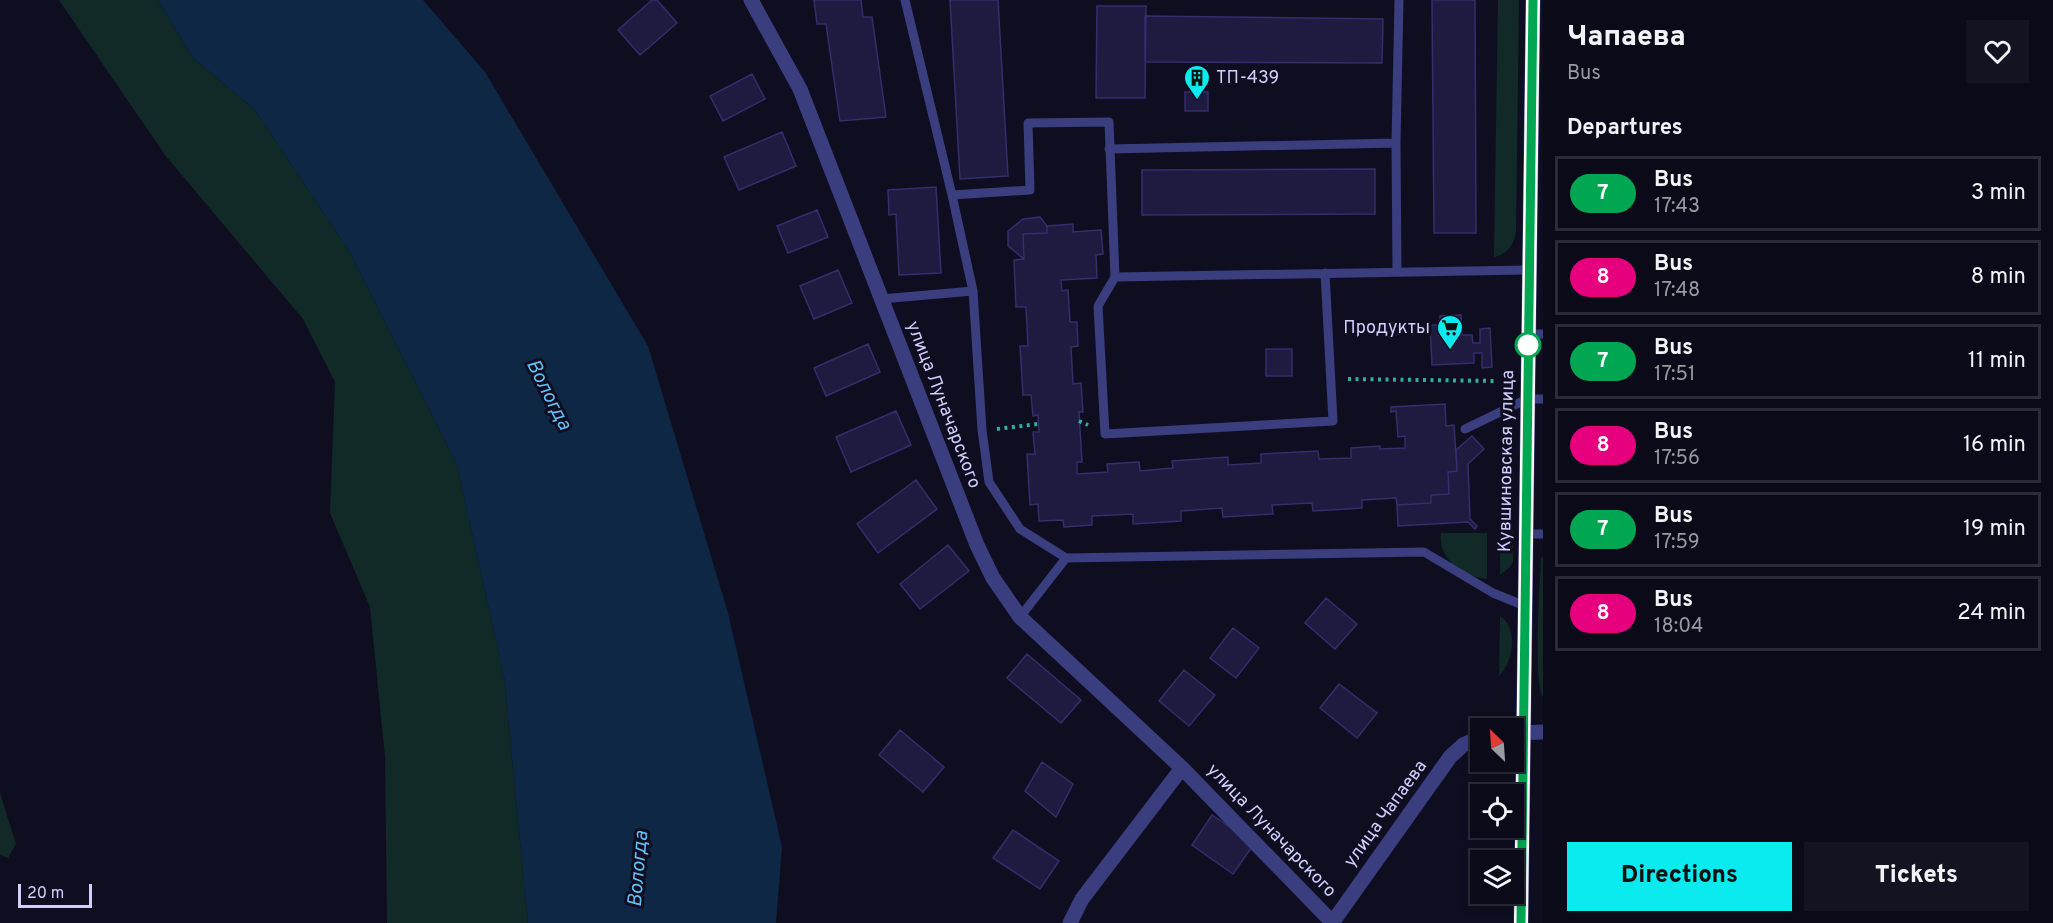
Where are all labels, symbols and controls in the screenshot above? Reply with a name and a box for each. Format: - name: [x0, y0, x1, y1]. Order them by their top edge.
- text: Чапаева: [1567, 20, 1686, 56]
- button: heart: [1966, 20, 2029, 83]
- text: Bus: [1567, 61, 1601, 87]
- building icon: ТП-439: [1182, 63, 1212, 101]
- place label: ТП-439: [1216, 67, 1279, 90]
- text: Departures: [1567, 115, 1683, 142]
- text: Bus: [1654, 167, 1693, 194]
- text: 7: [1597, 180, 1609, 207]
- text: 3 min: [1971, 180, 2026, 207]
- text: 17:43: [1654, 194, 1700, 220]
- text: Bus: [1654, 251, 1693, 278]
- text: 8: [1596, 264, 1610, 291]
- text: 8 min: [1971, 264, 2026, 291]
- text: 17:48: [1654, 278, 1700, 304]
- supermarket icon: Продукты: [1435, 313, 1465, 351]
- place label: Продукты: [1343, 317, 1430, 340]
- street label: улица Луначарского: [901, 318, 985, 492]
- unlabelled marker: [1515, 332, 1541, 358]
- text: Bus: [1654, 335, 1693, 362]
- text: 7: [1597, 348, 1609, 375]
- text: 11 min: [1968, 348, 2026, 375]
- water label: Вологда: [519, 355, 577, 435]
- text: 17:51: [1654, 362, 1695, 388]
- street label: Кувшиновская улица: [1494, 370, 1520, 552]
- text: Bus: [1654, 419, 1693, 446]
- text: 8: [1596, 432, 1610, 459]
- text: 16 min: [1963, 432, 2026, 459]
- text: 17:56: [1654, 446, 1700, 472]
- text: Bus: [1654, 503, 1693, 530]
- text: 7: [1597, 516, 1609, 543]
- text: 19 min: [1963, 516, 2026, 543]
- text: 17:59: [1654, 530, 1700, 556]
- text: Bus: [1654, 587, 1693, 614]
- text: 8: [1596, 600, 1610, 627]
- text: 24 min: [1957, 600, 2026, 627]
- text: 18:04: [1654, 614, 1703, 640]
- north arrow: [1470, 718, 1524, 772]
- map controls: [1470, 718, 1524, 904]
- street label: улица Чапаева: [1339, 756, 1433, 872]
- street label: улица Луначарского: [1201, 759, 1341, 903]
- button: locate: [1470, 784, 1524, 838]
- water label: Вологда: [623, 829, 655, 908]
- button: Directions: [1567, 842, 1792, 911]
- button: Tickets: [1804, 842, 2029, 911]
- button: layers: [1470, 850, 1524, 904]
- scale bar: [18, 881, 92, 908]
- text: 20 m: [27, 884, 64, 904]

